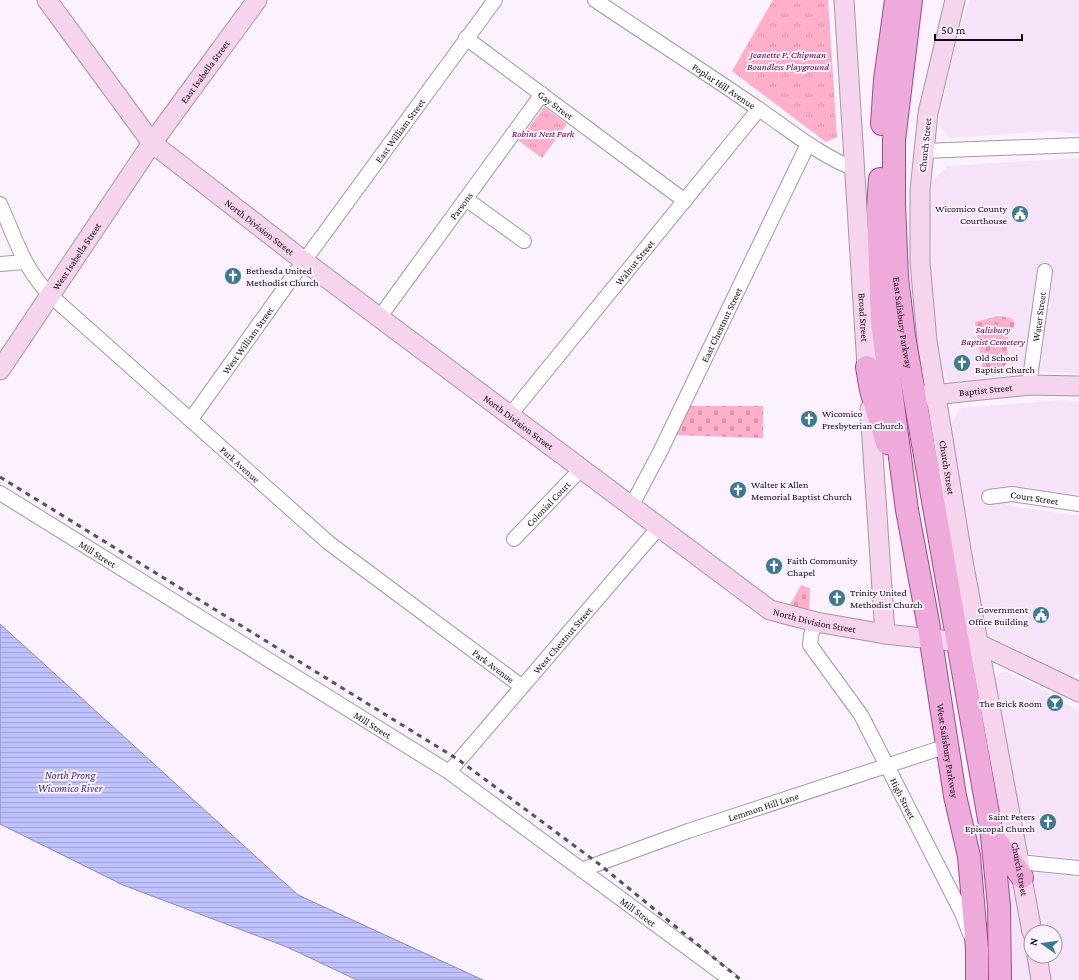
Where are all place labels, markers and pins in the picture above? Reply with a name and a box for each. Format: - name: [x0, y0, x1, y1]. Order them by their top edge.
- place label: Wicomico County Courthouse: [935, 203, 1008, 226]
- public building icon: Wicomico County Courthouse: [1010, 204, 1030, 224]
- place label: Bethesda United Methodist Church: [246, 265, 319, 288]
- church icon: Bethesda United Methodist Church: [223, 266, 243, 286]
- place label: Old School Baptist Church: [975, 352, 1035, 375]
- church icon: Old School Baptist Church: [952, 353, 972, 373]
- place label: Wicomico Presbyterian Church: [822, 408, 904, 431]
- church icon: Wicomico Presbyterian Church: [799, 409, 819, 429]
- place label: Walter K Allen Memorial Baptist Church: [751, 479, 852, 502]
- church icon: Walter K Allen Memorial Baptist Church: [728, 480, 748, 500]
- place label: Faith Community Chapel: [787, 555, 858, 578]
- church icon: Faith Community Chapel: [764, 556, 784, 576]
- place label: Trinity United Methodist Church: [850, 587, 923, 610]
- church icon: Trinity United Methodist Church: [827, 588, 847, 608]
- place label: Government Office Building: [969, 604, 1029, 627]
- public building icon: Government Office Building: [1031, 605, 1051, 625]
- bar icon: The Brick Room: [1045, 693, 1065, 713]
- place label: The Brick Room: [979, 698, 1042, 709]
- place label: Saint Peters Episcopal Church: [965, 811, 1036, 834]
- church icon: Saint Peters Episcopal Church: [1038, 812, 1058, 832]

